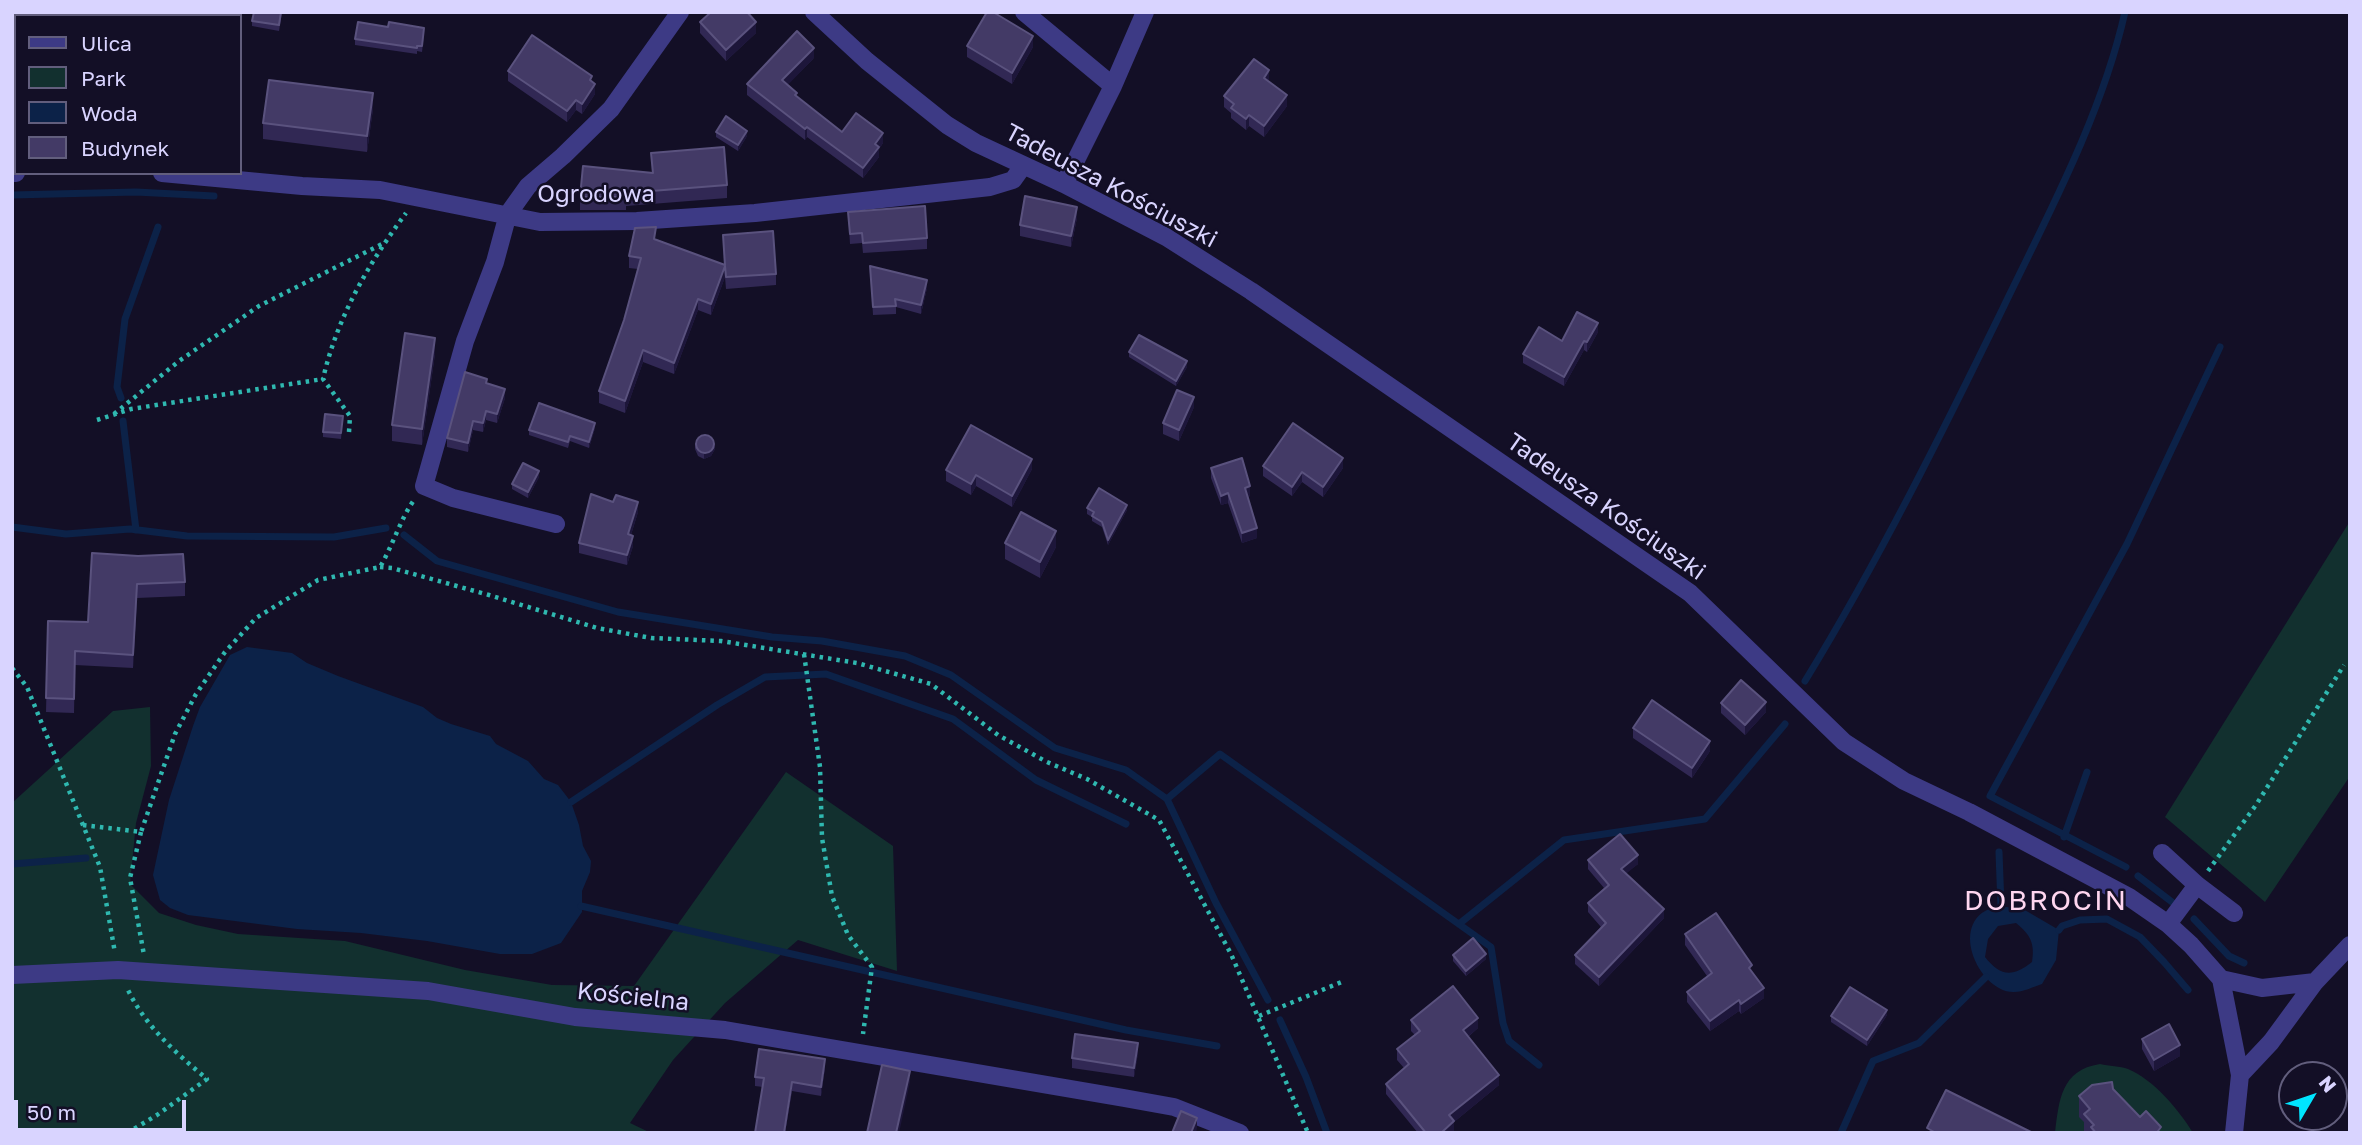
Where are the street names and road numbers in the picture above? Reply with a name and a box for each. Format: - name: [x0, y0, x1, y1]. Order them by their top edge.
- street label: Tadeusza Kościuszki: [1000, 118, 1222, 254]
- street label: Ogrodowa: [537, 180, 655, 208]
- street label: Tadeusza Kościuszki: [1501, 427, 1711, 587]
- street label: Kościelna: [575, 977, 691, 1017]

